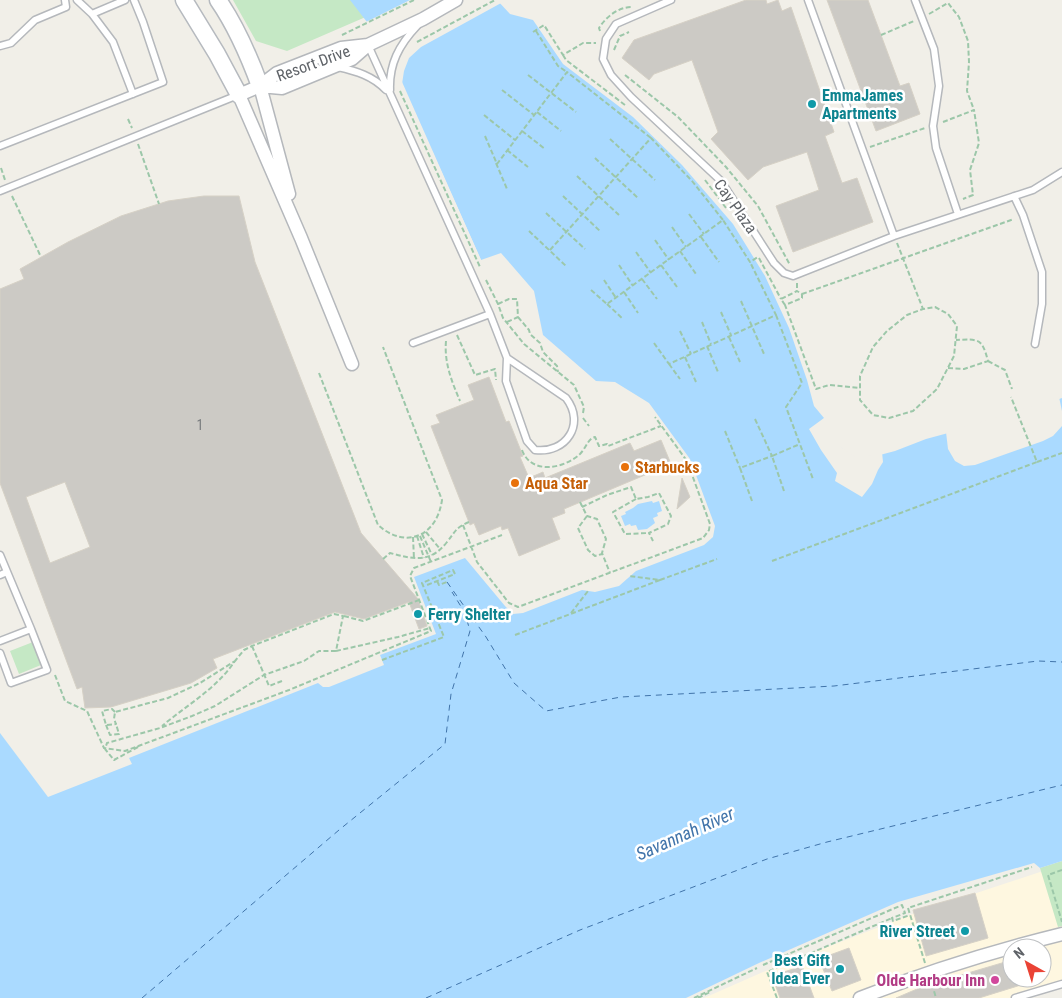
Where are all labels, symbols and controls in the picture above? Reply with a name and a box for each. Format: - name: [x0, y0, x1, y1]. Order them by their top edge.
- street label: Resort Drive: [274, 41, 353, 86]
- place label: EmmaJames Apartments: [822, 86, 903, 123]
- marker: EmmaJames Apartments: [806, 98, 818, 110]
- street label: Cay Plaza: [710, 176, 761, 237]
- house number: 1: [197, 417, 203, 433]
- place label: Starbucks: [635, 458, 699, 477]
- marker: Starbucks: [619, 461, 631, 473]
- place label: Aqua Star: [525, 474, 588, 493]
- marker: Aqua Star: [509, 477, 521, 489]
- place label: Ferry Shelter: [428, 605, 511, 624]
- marker: Ferry Shelter: [412, 608, 424, 620]
- water label: Savannah River: [633, 802, 738, 864]
- place label: River Street: [879, 922, 955, 941]
- marker: River Street: [959, 925, 971, 937]
- north arrow: [1002, 938, 1052, 988]
- text: N: [1010, 944, 1027, 962]
- place label: Best Gift Idea Ever: [771, 951, 830, 988]
- marker: Best Gift Idea Ever: [834, 963, 846, 975]
- place label: Olde Harbour Inn: [877, 971, 985, 990]
- marker: Olde Harbour Inn: [989, 974, 1001, 986]

